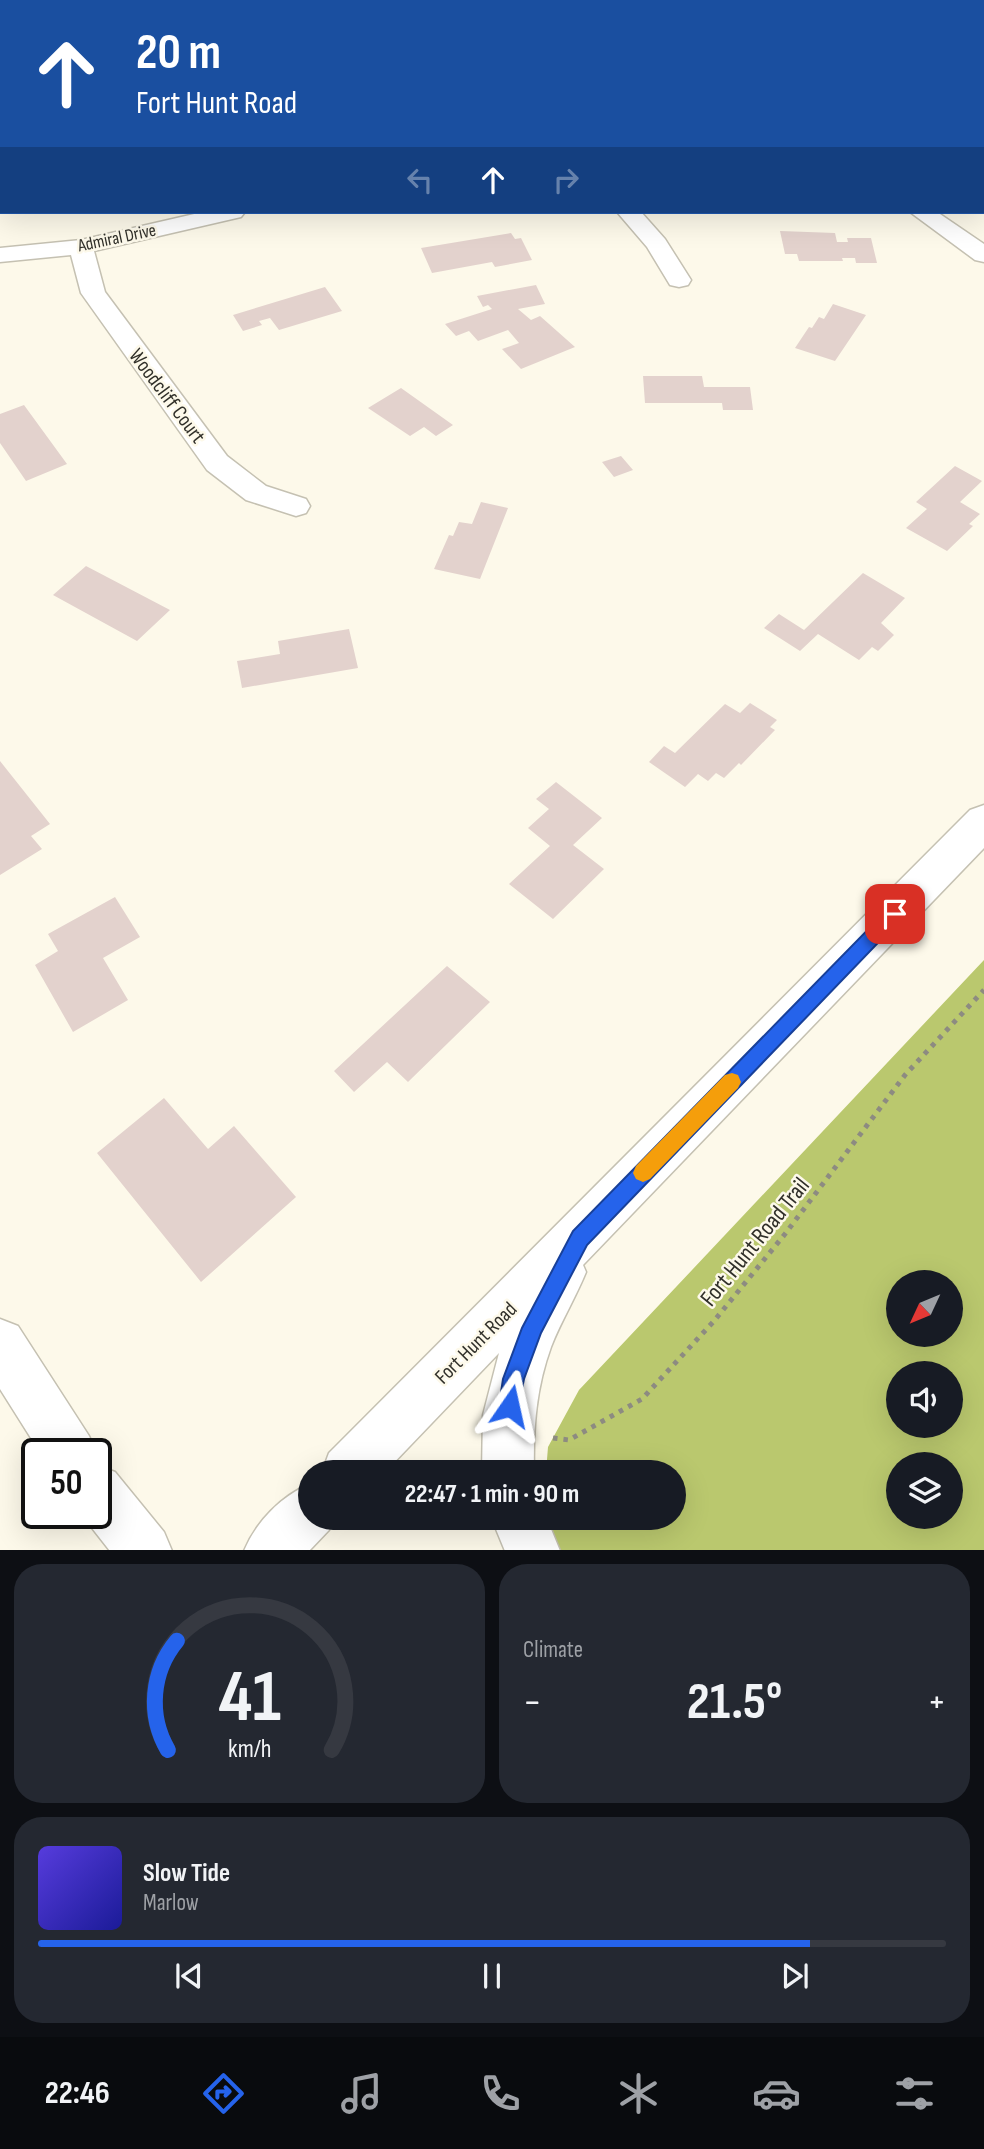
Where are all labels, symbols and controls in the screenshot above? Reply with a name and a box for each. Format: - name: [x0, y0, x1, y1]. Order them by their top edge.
- text: 20 m: [136, 24, 221, 83]
- icon: ahead: [21, 28, 112, 119]
- text: Fort Hunt Road: [136, 84, 297, 123]
- icon: left: [401, 161, 439, 199]
- icon: ahead: [474, 161, 512, 199]
- icon: right: [547, 161, 585, 199]
- street label: Admiral Drive: [75, 219, 158, 257]
- street label: Woodcliff Court: [123, 344, 211, 448]
- pin: [865, 884, 925, 944]
- icon: arrive: [876, 895, 914, 933]
- street label: Fort Hunt Road Trail: [694, 1172, 816, 1312]
- north arrow: [886, 1270, 962, 1348]
- map controls: [886, 1270, 963, 1529]
- street label: Fort Hunt Road: [430, 1297, 522, 1389]
- button: sound: [886, 1361, 963, 1438]
- position arrow: [473, 1369, 547, 1443]
- speed limit sign: 50: [21, 1438, 112, 1529]
- button: layers: [886, 1452, 963, 1529]
- text: 22:47 · 1 min · 90 m: [405, 1479, 579, 1510]
- text: Climate: [523, 1636, 583, 1664]
- text: 41: [218, 1654, 281, 1742]
- text: 21.5°: [687, 1671, 782, 1734]
- text: −: [523, 1680, 542, 1725]
- text: +: [927, 1680, 946, 1725]
- text: km/h: [228, 1733, 271, 1764]
- text: Slow Tide: [143, 1858, 230, 1889]
- text: Marlow: [143, 1889, 199, 1917]
- icon: previous: [170, 1957, 208, 1995]
- icon: pause: [473, 1957, 511, 1995]
- icon: next: [776, 1957, 814, 1995]
- icon: directions: [199, 2069, 248, 2118]
- icon: music: [337, 2069, 386, 2118]
- icon: phone: [476, 2069, 525, 2118]
- icon: climate: [614, 2069, 663, 2118]
- icon: car: [752, 2069, 801, 2118]
- icon: filters: [890, 2069, 939, 2118]
- text: 22:46: [45, 2074, 110, 2113]

